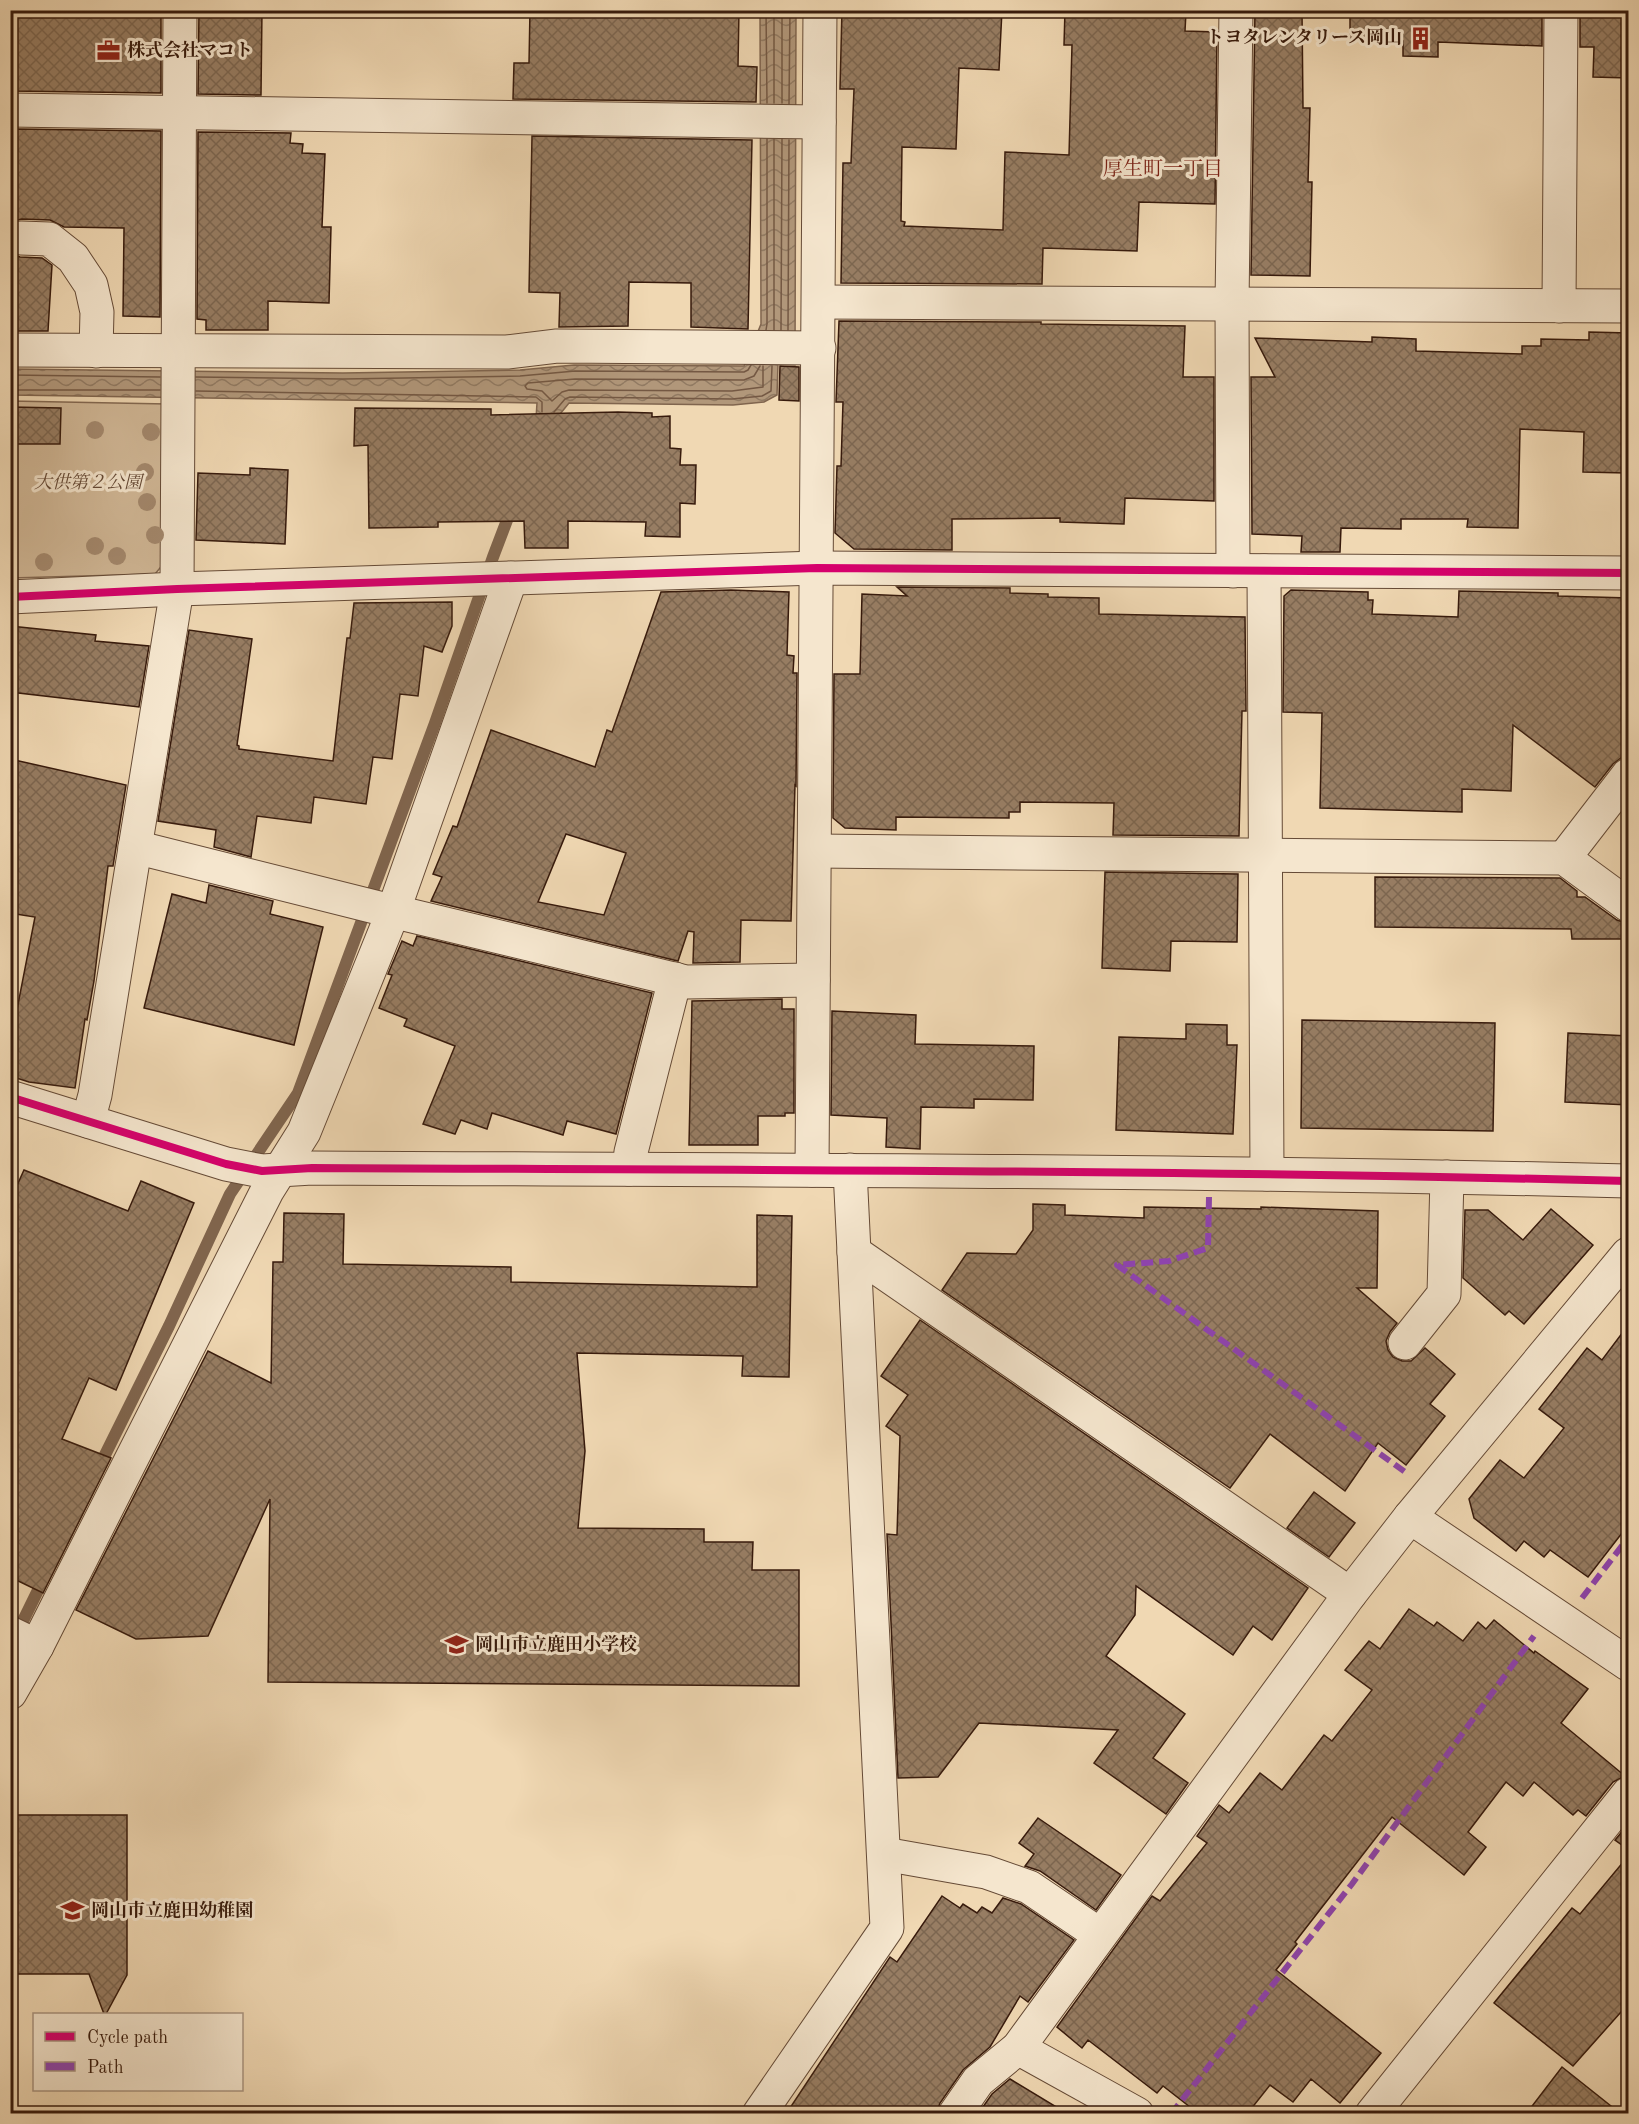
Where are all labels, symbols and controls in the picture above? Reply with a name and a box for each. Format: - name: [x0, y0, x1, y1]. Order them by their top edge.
- building icon: トヨタレンタリース岡山: [1407, 25, 1433, 51]
- place label: トヨタレンタリース岡山: [1206, 28, 1402, 47]
- office icon: 株式会社マコト: [96, 38, 122, 64]
- place label: 株式会社マコト: [127, 40, 253, 60]
- district label: 厚生町一丁目: [1103, 158, 1223, 180]
- park label: 大供第２公園: [34, 472, 145, 492]
- school or university icon: 岡山市立鹿田小学校: [444, 1632, 470, 1658]
- place label: 岡山市立鹿田小学校: [475, 1634, 637, 1654]
- school or university icon: 岡山市立鹿田幼稚園: [60, 1898, 86, 1924]
- place label: 岡山市立鹿田幼稚園: [91, 1900, 253, 1920]
- legend: [33, 2013, 243, 2091]
- text: Cycle path: [87, 2029, 168, 2047]
- text: Path: [87, 2059, 124, 2077]

